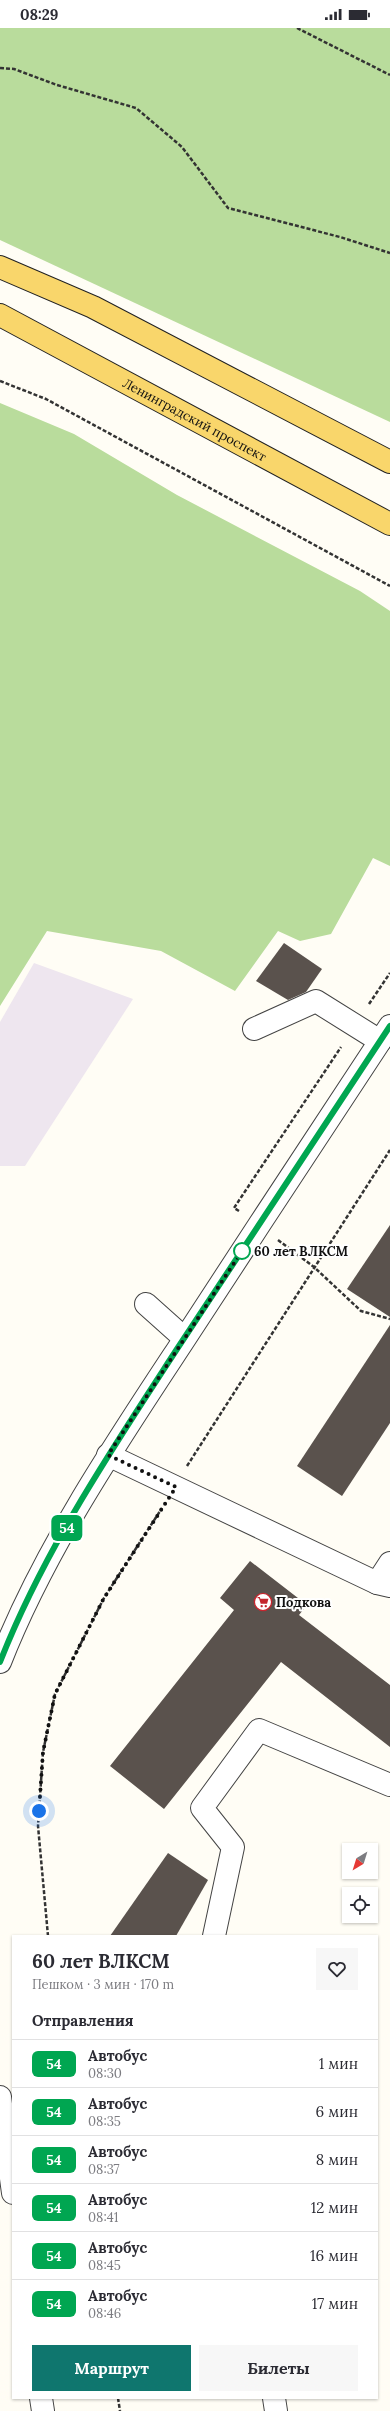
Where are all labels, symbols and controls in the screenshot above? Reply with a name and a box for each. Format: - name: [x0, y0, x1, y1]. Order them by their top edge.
- text: 08:29: [20, 5, 59, 24]
- street label: Ленинградский проспект: [120, 374, 270, 465]
- marker: 60 лет ВЛКСМ: [233, 1242, 251, 1260]
- place label: 60 лет ВЛКСМ: [254, 1243, 349, 1260]
- line badge: 54: [49, 1515, 85, 1541]
- text: 54: [59, 1519, 75, 1537]
- supermarket icon: Подкова: [253, 1592, 273, 1612]
- place label: Подкова: [276, 1594, 331, 1611]
- your location: [29, 1801, 49, 1821]
- north arrow: [342, 1843, 378, 1879]
- map controls: [342, 1843, 378, 1923]
- button: locate: [342, 1887, 378, 1923]
- button: heart: [316, 1948, 358, 1990]
- text: 60 лет ВЛКСМ: [32, 1949, 170, 1973]
- text: Пешком · 3 мин · 170 m: [32, 1976, 174, 1993]
- text: Отправления: [32, 2011, 134, 2030]
- text: Автобус: [88, 2046, 147, 2065]
- text: 1 мин: [319, 2054, 358, 2073]
- text: 54: [46, 2055, 62, 2073]
- text: 08:30: [88, 2065, 122, 2082]
- text: Автобус: [88, 2094, 147, 2113]
- text: 6 мин: [316, 2102, 358, 2121]
- text: 54: [46, 2103, 62, 2121]
- text: 08:35: [88, 2113, 121, 2130]
- text: Автобус: [88, 2142, 147, 2161]
- text: 8 мин: [316, 2150, 358, 2169]
- text: 54: [46, 2151, 62, 2169]
- text: 08:37: [88, 2161, 120, 2178]
- text: Автобус: [88, 2190, 147, 2209]
- text: 12 мин: [311, 2198, 358, 2217]
- text: 54: [46, 2199, 62, 2217]
- text: 08:41: [88, 2209, 118, 2226]
- text: Автобус: [88, 2238, 147, 2257]
- text: 16 мин: [310, 2246, 358, 2265]
- text: 54: [46, 2247, 62, 2265]
- text: 08:45: [88, 2257, 121, 2274]
- text: Автобус: [88, 2286, 147, 2305]
- text: 17 мин: [312, 2294, 358, 2313]
- text: 54: [46, 2295, 62, 2313]
- text: 08:46: [88, 2305, 121, 2322]
- button: Маршрут: [32, 2345, 191, 2391]
- button: Билеты: [199, 2345, 358, 2391]

